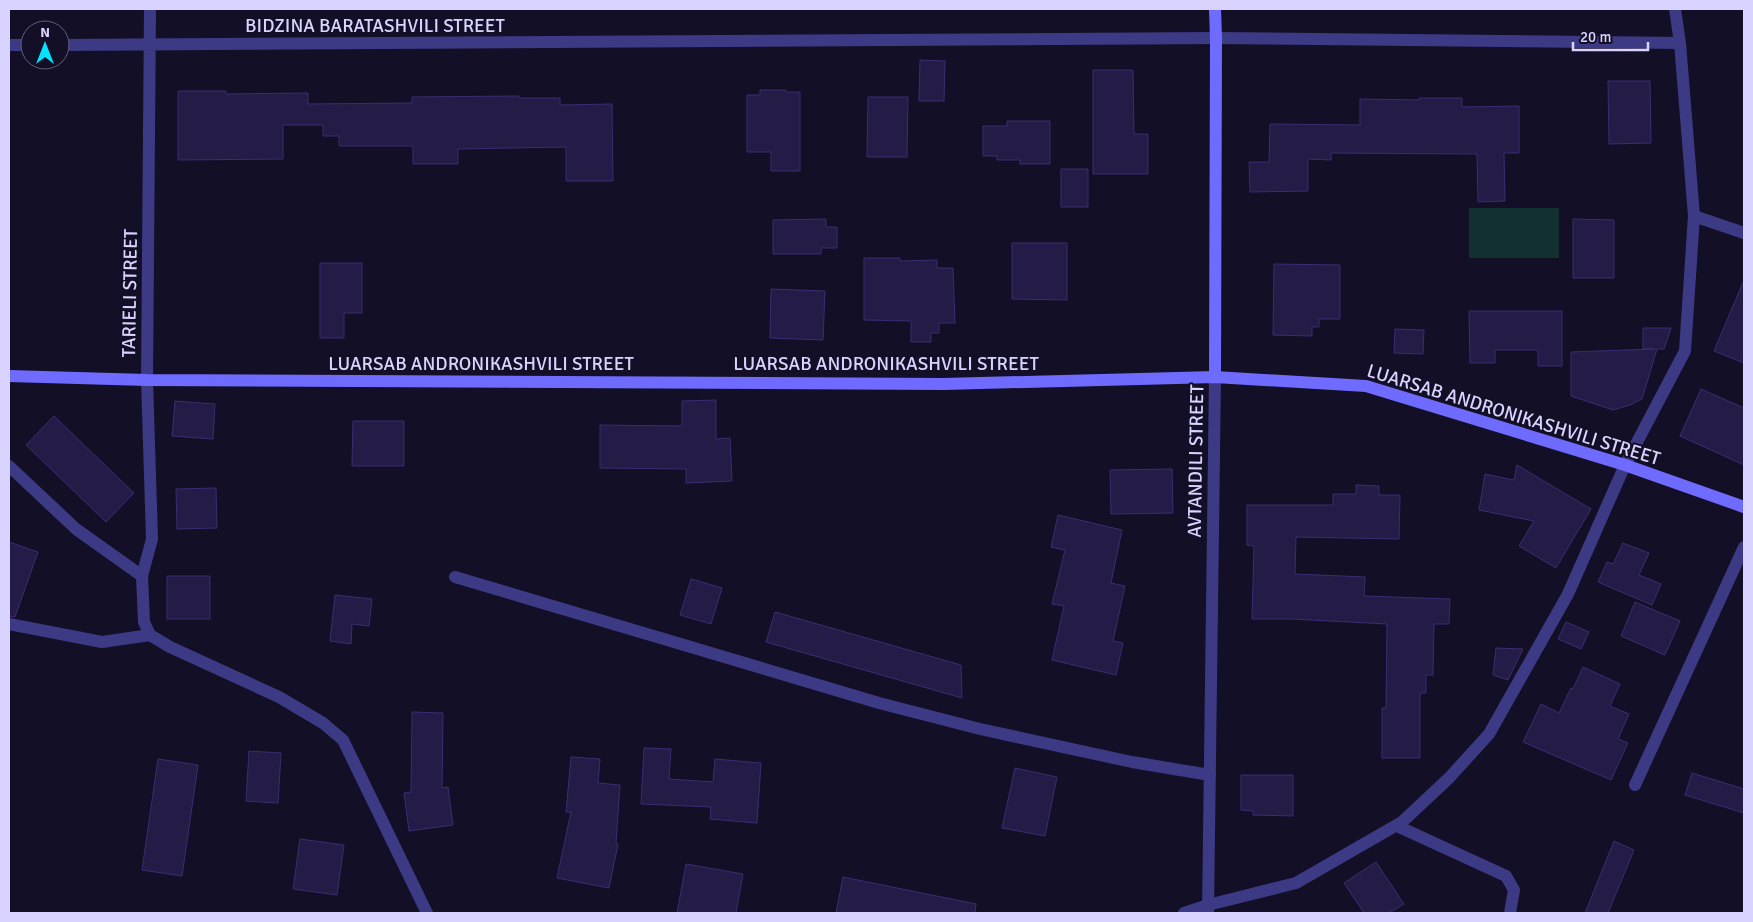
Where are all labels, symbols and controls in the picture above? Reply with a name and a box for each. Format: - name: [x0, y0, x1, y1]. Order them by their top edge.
- street label: BIDZINA BARATASHVILI STREET: [245, 14, 506, 38]
- north arrow: [20, 20, 70, 70]
- scale bar: [1573, 20, 1648, 52]
- text: N: [40, 24, 50, 41]
- text: 20 m: [1580, 28, 1611, 46]
- street label: TARIELI STREET: [117, 228, 143, 358]
- street label: LUARSAB ANDRONIKASHVILI STREET: [328, 352, 634, 376]
- street label: LUARSAB ANDRONIKASHVILI STREET: [733, 352, 1039, 376]
- street label: LUARSAB ANDRONIKASHVILI STREET: [1364, 359, 1664, 471]
- street label: AVTANDILI STREET: [1183, 384, 1209, 538]

